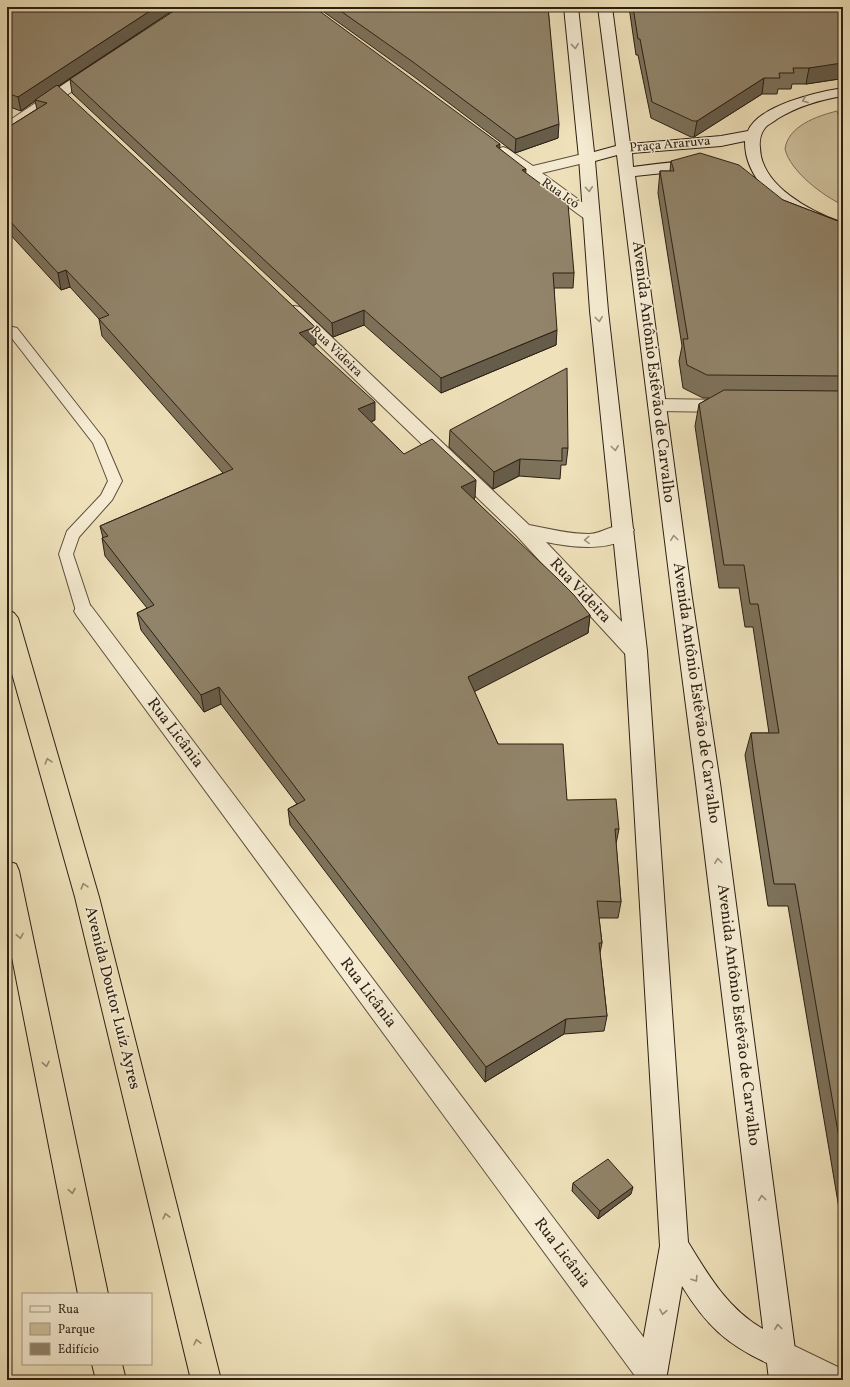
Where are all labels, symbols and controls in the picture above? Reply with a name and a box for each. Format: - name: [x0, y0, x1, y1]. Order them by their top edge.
- one-way arrow: [570, 43, 579, 49]
- one-way arrow: [802, 95, 809, 103]
- street label: Praça Araruva: [629, 132, 711, 158]
- street label: Rua Icó: [537, 174, 583, 214]
- one-way arrow: [584, 186, 593, 192]
- street label: Avenida Antônio Estêvão de Carvalho: [626, 240, 680, 504]
- one-way arrow: [595, 316, 604, 322]
- street label: Rua Videira: [306, 322, 366, 382]
- one-way arrow: [610, 445, 619, 451]
- one-way arrow: [584, 535, 590, 544]
- one-way arrow: [670, 535, 679, 541]
- street label: Rua Videira: [544, 554, 616, 628]
- street label: Avenida Antônio Estêvão de Carvalho: [667, 561, 725, 825]
- street label: Rua Licânia: [141, 693, 209, 773]
- one-way arrow: [44, 758, 53, 765]
- one-way arrow: [714, 858, 723, 864]
- one-way arrow: [80, 883, 88, 889]
- street label: Avenida Antônio Estêvão de Carvalho: [711, 883, 765, 1147]
- street label: Avenida Doutor Luíz Ayres: [79, 904, 145, 1092]
- one-way arrow: [16, 933, 24, 939]
- street label: Rua Licânia: [334, 953, 402, 1033]
- one-way arrow: [42, 1060, 50, 1067]
- one-way arrow: [67, 1188, 76, 1194]
- one-way arrow: [758, 1195, 767, 1201]
- one-way arrow: [162, 1213, 171, 1220]
- street label: Rua Licânia: [528, 1213, 596, 1293]
- one-way arrow: [690, 1275, 697, 1282]
- legend: [22, 1293, 152, 1365]
- text: Rua: [58, 1302, 79, 1318]
- one-way arrow: [659, 1309, 667, 1315]
- text: Parque: [58, 1322, 95, 1338]
- one-way arrow: [774, 1324, 783, 1330]
- one-way arrow: [193, 1339, 201, 1345]
- text: Edifício: [58, 1342, 99, 1358]

